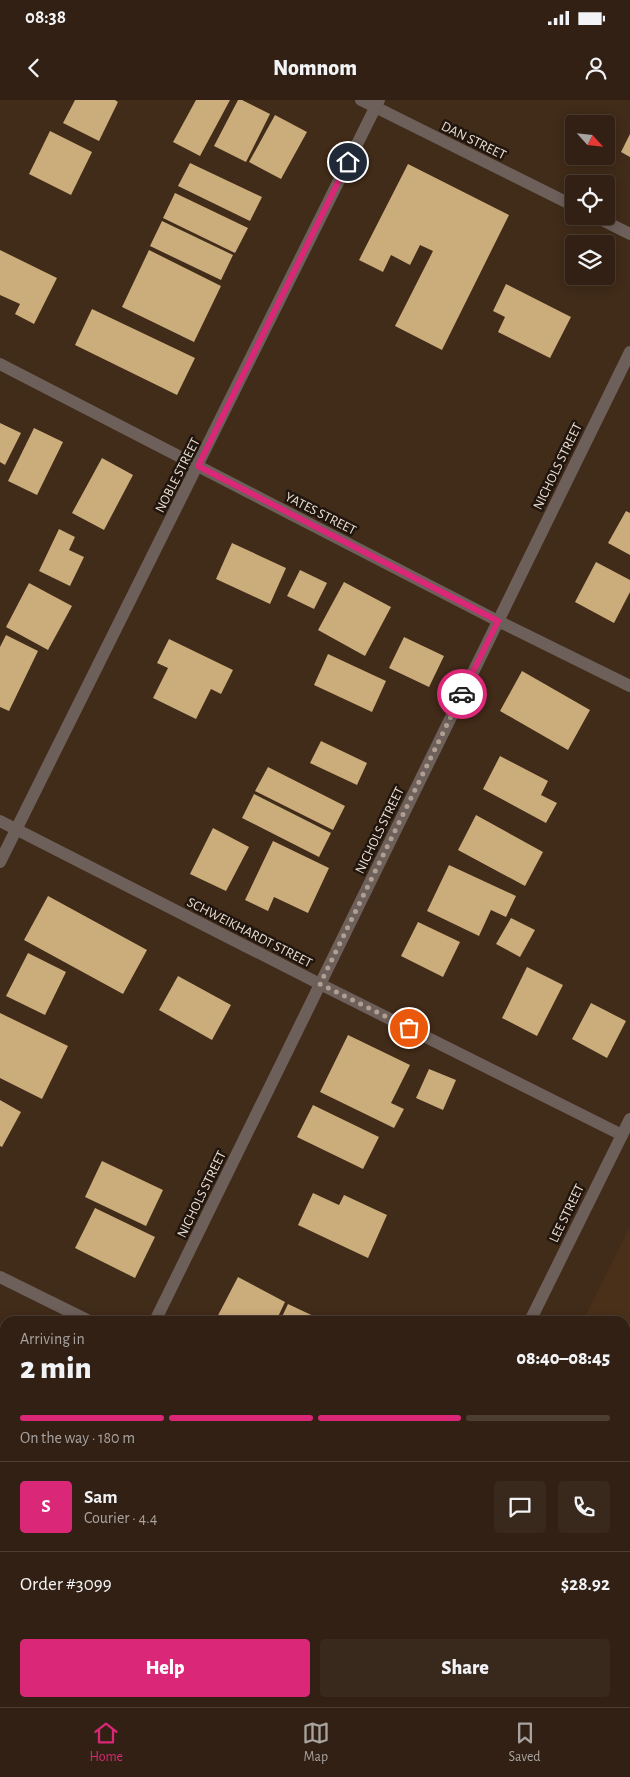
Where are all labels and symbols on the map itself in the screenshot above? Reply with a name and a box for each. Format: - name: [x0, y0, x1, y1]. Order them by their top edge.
- north arrow: [565, 115, 615, 165]
- street label: DAN STREET: [439, 119, 508, 163]
- pin: [327, 141, 369, 183]
- street label: NICHOLS STREET: [531, 421, 585, 512]
- street label: NOBLE STREET: [153, 436, 203, 515]
- street label: YATES STREET: [283, 490, 359, 538]
- courier: [437, 669, 487, 719]
- street label: NICHOLS STREET: [353, 785, 407, 876]
- street label: SCHWEIKHARDT STREET: [185, 895, 314, 971]
- pin: [388, 1007, 430, 1049]
- street label: NICHOLS STREET: [175, 1149, 229, 1240]
- street label: LEE STREET: [547, 1182, 587, 1245]

